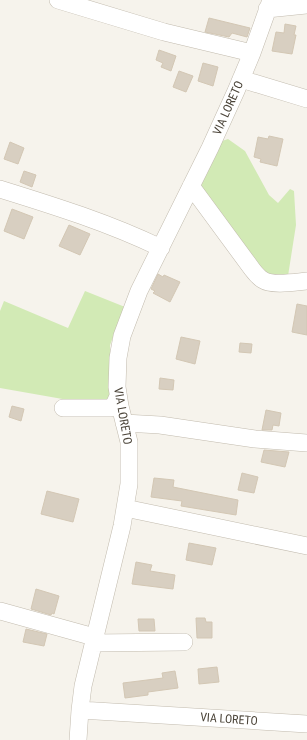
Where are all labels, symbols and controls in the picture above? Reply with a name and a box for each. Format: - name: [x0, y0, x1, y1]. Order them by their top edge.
- street label: VIA LORETO: [210, 79, 246, 137]
- street label: VIA LORETO: [111, 386, 135, 446]
- street label: VIA LORETO: [200, 710, 258, 728]

